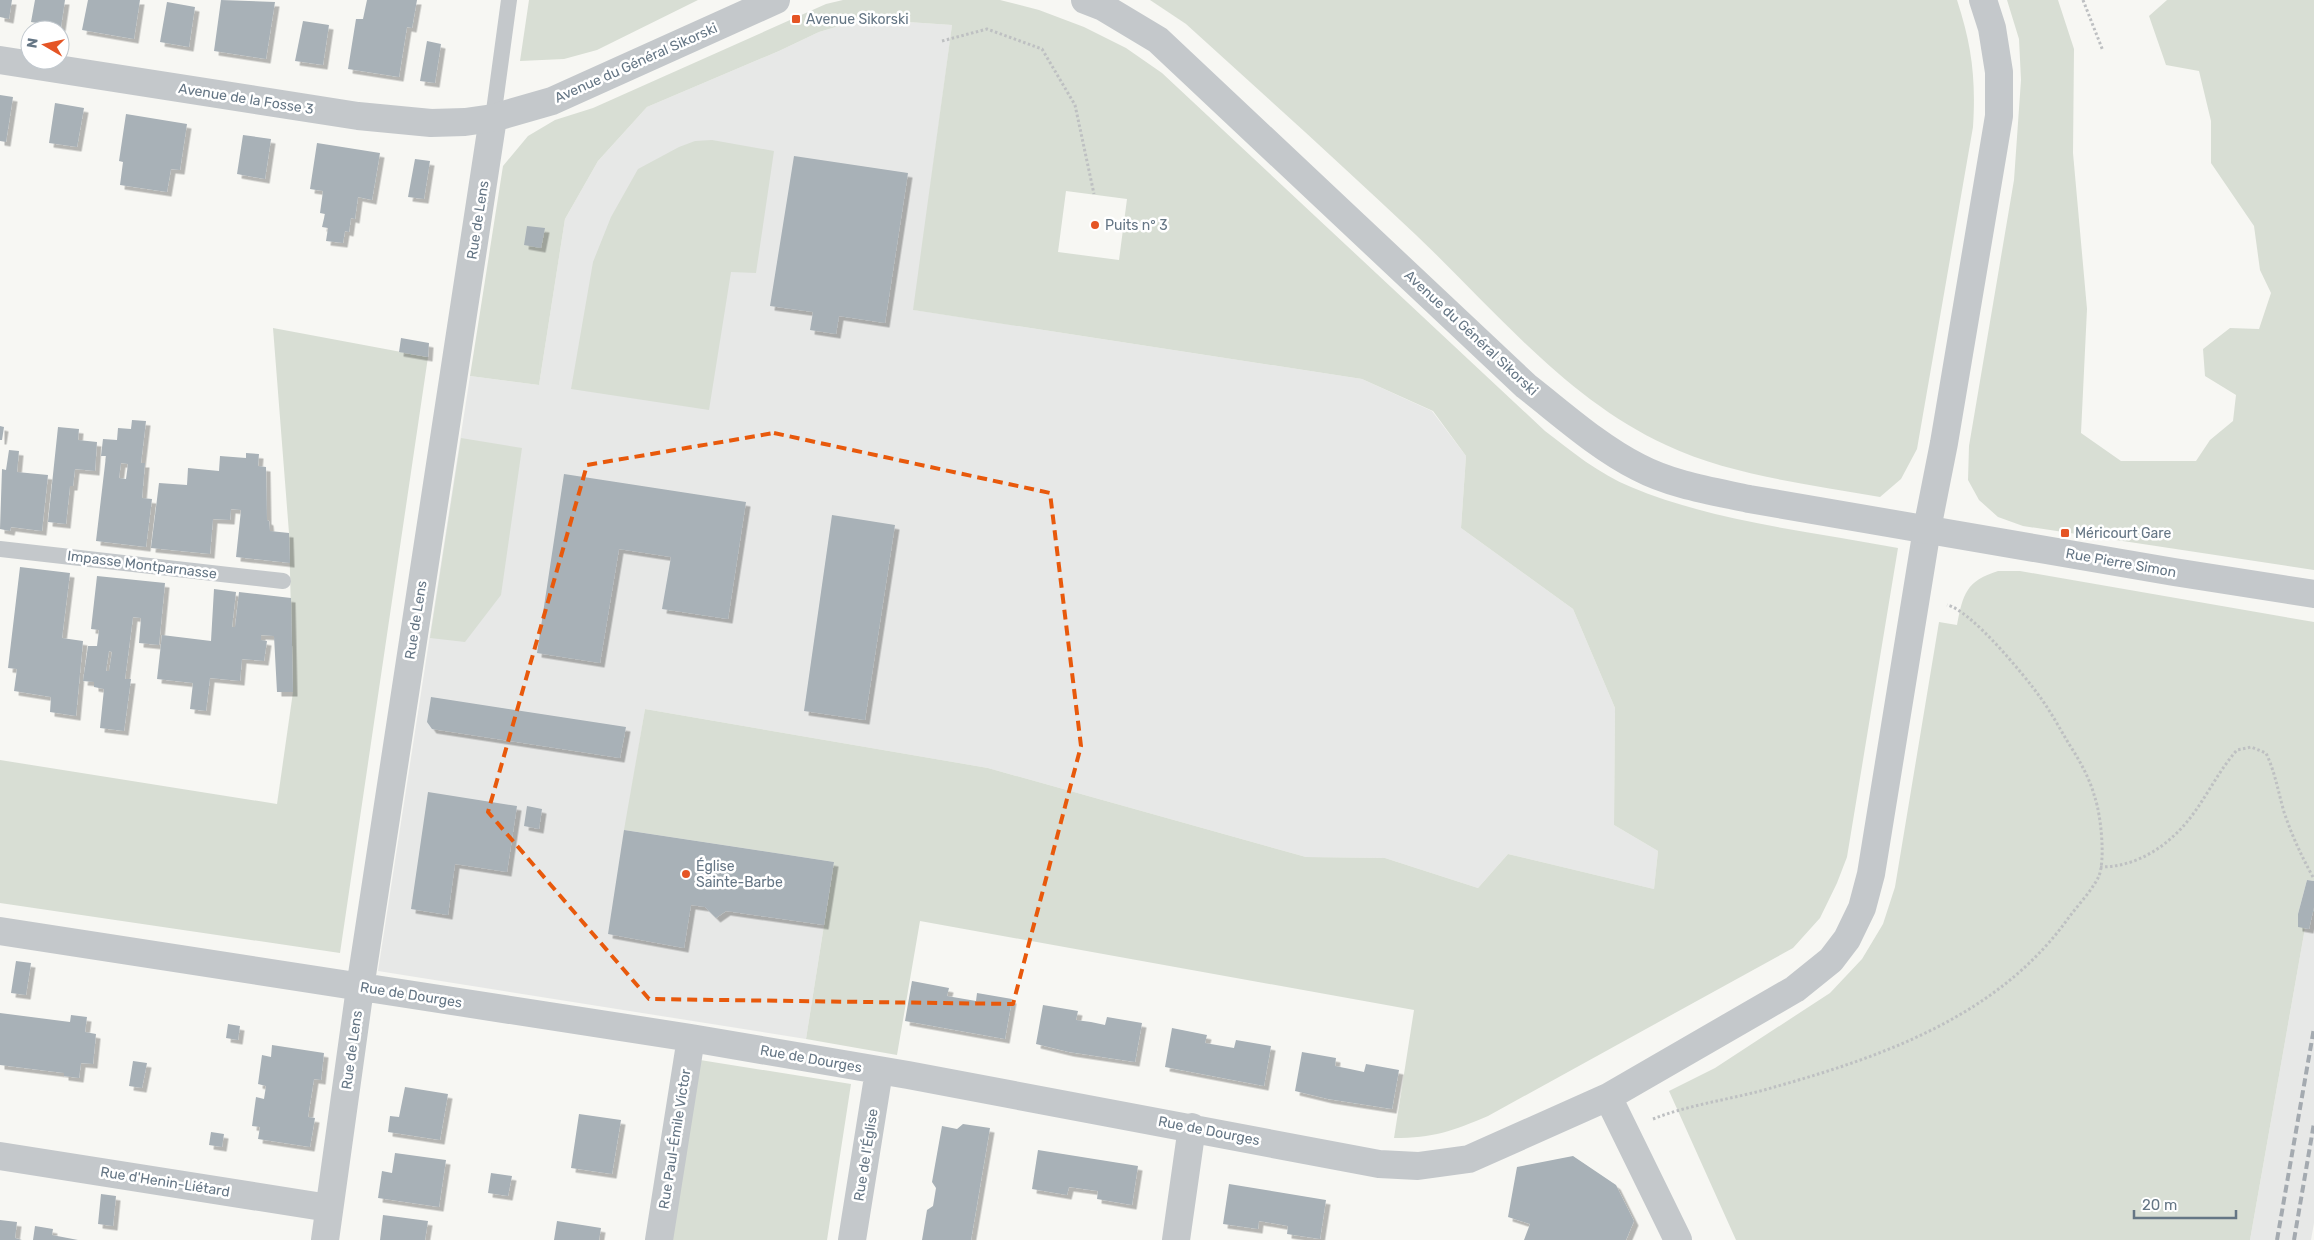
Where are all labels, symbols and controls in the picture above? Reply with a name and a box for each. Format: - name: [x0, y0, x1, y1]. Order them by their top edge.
- place label: Avenue Sikorski: [806, 11, 909, 28]
- marker: Avenue Sikorski: [790, 13, 802, 25]
- street label: Avenue du Général Sikorski: [552, 19, 720, 107]
- north arrow: [20, 20, 70, 70]
- text: N: [23, 37, 42, 49]
- street label: Avenue de la Fosse 3: [177, 80, 315, 118]
- street label: Rue de Lens: [463, 179, 493, 261]
- place label: Puits n° 3: [1105, 217, 1168, 234]
- marker: Puits n° 3: [1089, 219, 1101, 231]
- street label: Avenue du Général Sikorski: [1401, 267, 1541, 399]
- place label: Méricourt Gare: [2075, 525, 2172, 542]
- marker: Méricourt Gare: [2059, 527, 2071, 539]
- street label: Rue Pierre Simon: [2064, 545, 2178, 581]
- street label: Impasse Montparnasse: [66, 547, 218, 583]
- street label: Rue de Lens: [401, 579, 431, 661]
- place label: Église Sainte-Barbe: [696, 857, 783, 891]
- marker: Église Sainte-Barbe: [680, 868, 692, 880]
- street label: Rue de Dourges: [359, 979, 463, 1011]
- street label: Rue de Lens: [338, 1009, 366, 1091]
- street label: Rue de Dourges: [759, 1042, 863, 1076]
- street label: Rue Paul-Émile Victor: [655, 1067, 695, 1210]
- street label: Rue de l'Église: [849, 1107, 882, 1202]
- street label: Rue de Dourges: [1157, 1113, 1261, 1149]
- street label: Rue d'Henin-Liétard: [99, 1163, 231, 1201]
- scale bar: [2134, 1188, 2236, 1220]
- text: 20 m: [2142, 1196, 2177, 1214]

